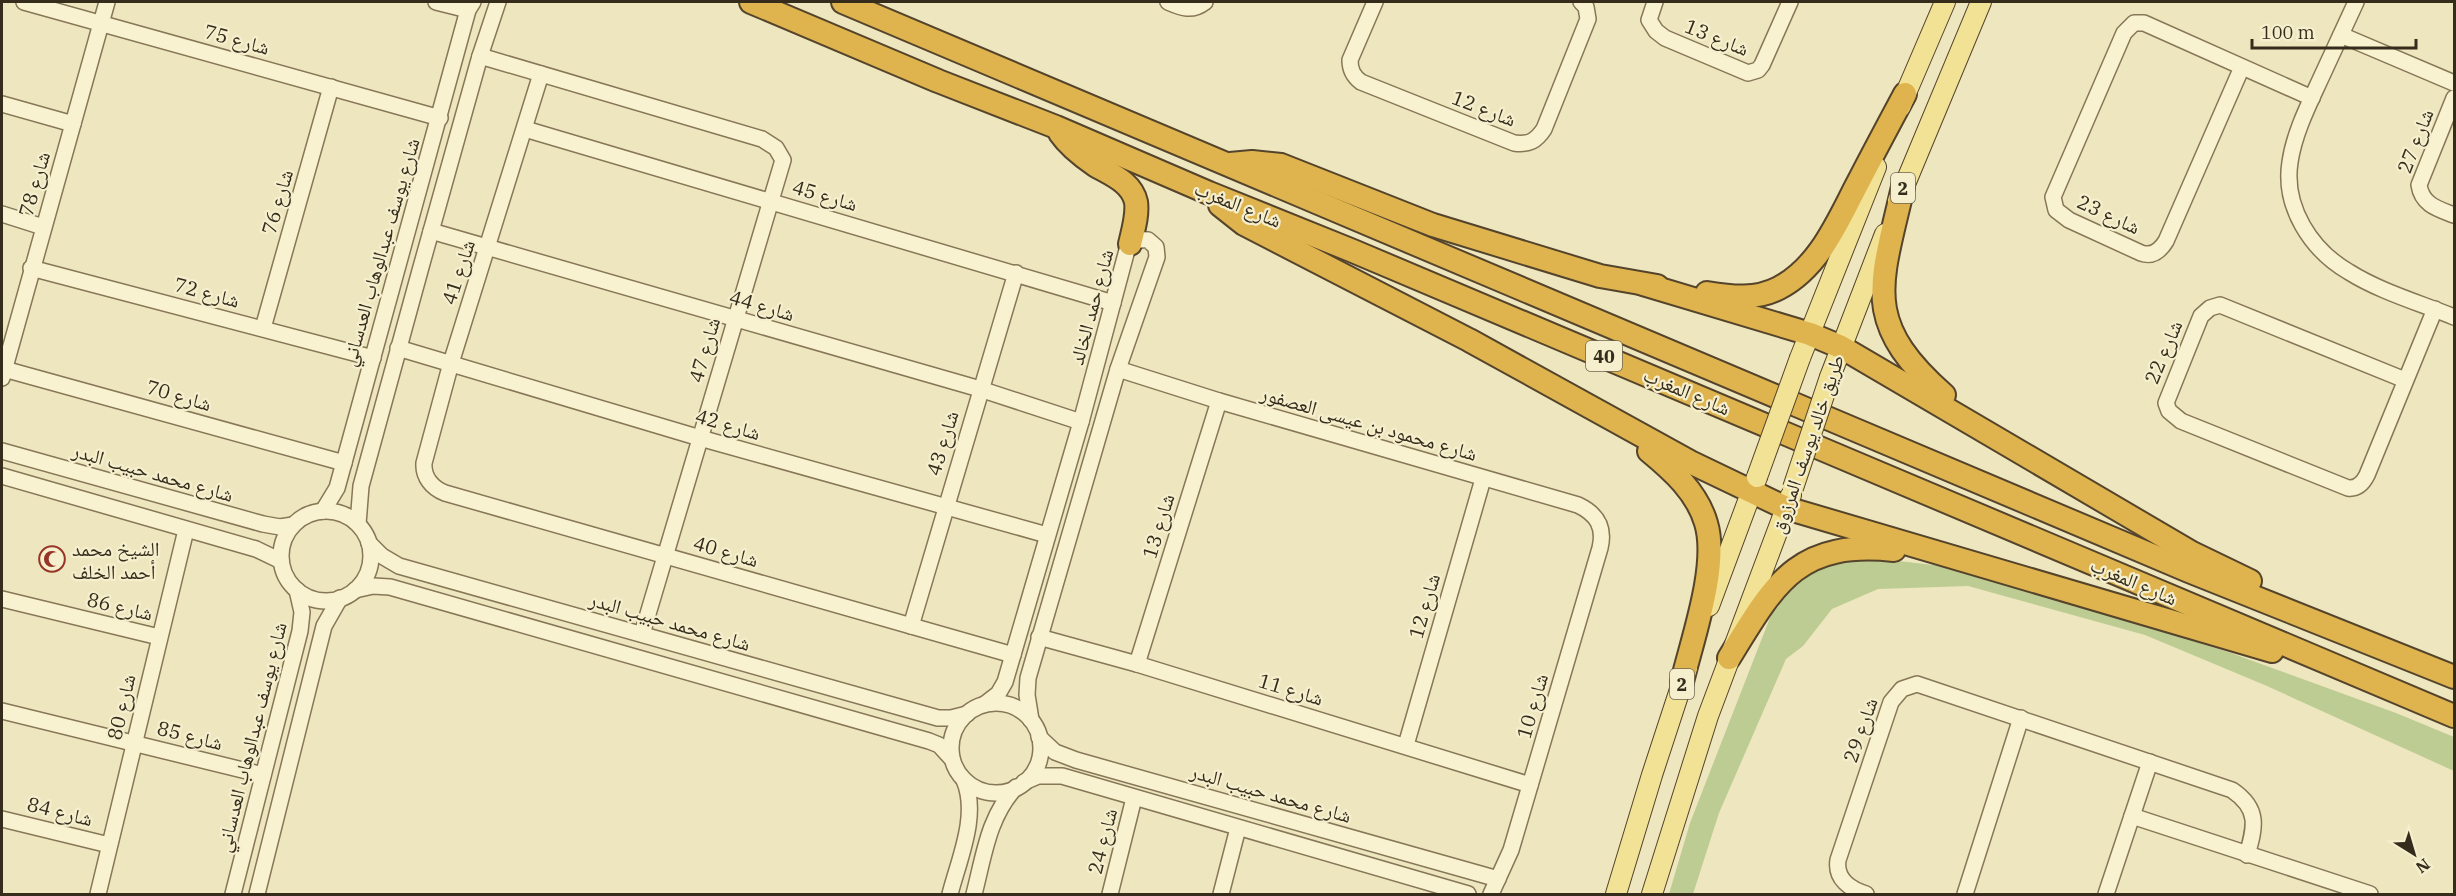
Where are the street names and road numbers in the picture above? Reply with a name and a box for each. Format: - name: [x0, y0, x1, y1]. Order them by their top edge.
- street label: شارع 13: [1681, 12, 1753, 62]
- street label: شارع 75: [201, 17, 273, 61]
- street label: شارع 12: [1448, 83, 1520, 133]
- street label: شارع 27: [2390, 105, 2440, 177]
- street label: شارع يوسف عبدالوهاب العدساني: [334, 135, 429, 370]
- street label: شارع 78: [12, 148, 56, 220]
- street label: شارع 76: [255, 166, 299, 238]
- street label: شارع 45: [789, 173, 861, 217]
- road number: 2: [1891, 173, 1915, 203]
- street label: شارع المغرب: [1190, 174, 1286, 234]
- street label: شارع 23: [2073, 188, 2145, 240]
- street label: شارع 41: [435, 236, 481, 308]
- street label: شارع حمد الخالد: [1063, 246, 1119, 368]
- street label: شارع 72: [171, 270, 243, 314]
- street label: شارع 44: [726, 283, 798, 327]
- street label: شارع 47: [682, 314, 726, 386]
- street label: شارع 22: [2138, 316, 2188, 388]
- road number: 40: [1586, 341, 1622, 371]
- street label: طريق خالد يوسف المرزوق: [1764, 351, 1850, 537]
- street label: شارع المغرب: [1640, 361, 1734, 421]
- street label: شارع 70: [143, 373, 215, 417]
- street label: شارع محمود بن عيسى العصفور: [1257, 379, 1480, 467]
- street label: شارع 42: [692, 402, 764, 446]
- street label: شارع 43: [919, 407, 965, 479]
- street label: شارع محمد حبيب البدر: [68, 436, 237, 508]
- street label: شارع 13: [1135, 490, 1181, 562]
- street label: شارع 40: [690, 529, 762, 573]
- street label: شارع المغرب: [2087, 551, 2181, 611]
- street label: شارع 12: [1402, 570, 1446, 642]
- street label: شارع 86: [84, 585, 156, 627]
- street label: شارع محمد حبيب البدر: [585, 585, 754, 657]
- street label: شارع يوسف عبدالوهاب العدساني: [209, 619, 296, 856]
- street label: شارع 11: [1255, 666, 1327, 712]
- road number: 2: [1670, 669, 1694, 699]
- street label: شارع 10: [1510, 670, 1554, 742]
- street label: شارع 80: [100, 671, 142, 743]
- street label: شارع 29: [1836, 694, 1884, 766]
- street label: شارع 85: [154, 714, 226, 756]
- street label: شارع محمد حبيب البدر: [1186, 757, 1355, 829]
- street label: شارع 84: [24, 790, 96, 832]
- street label: شارع 24: [1081, 805, 1123, 877]

